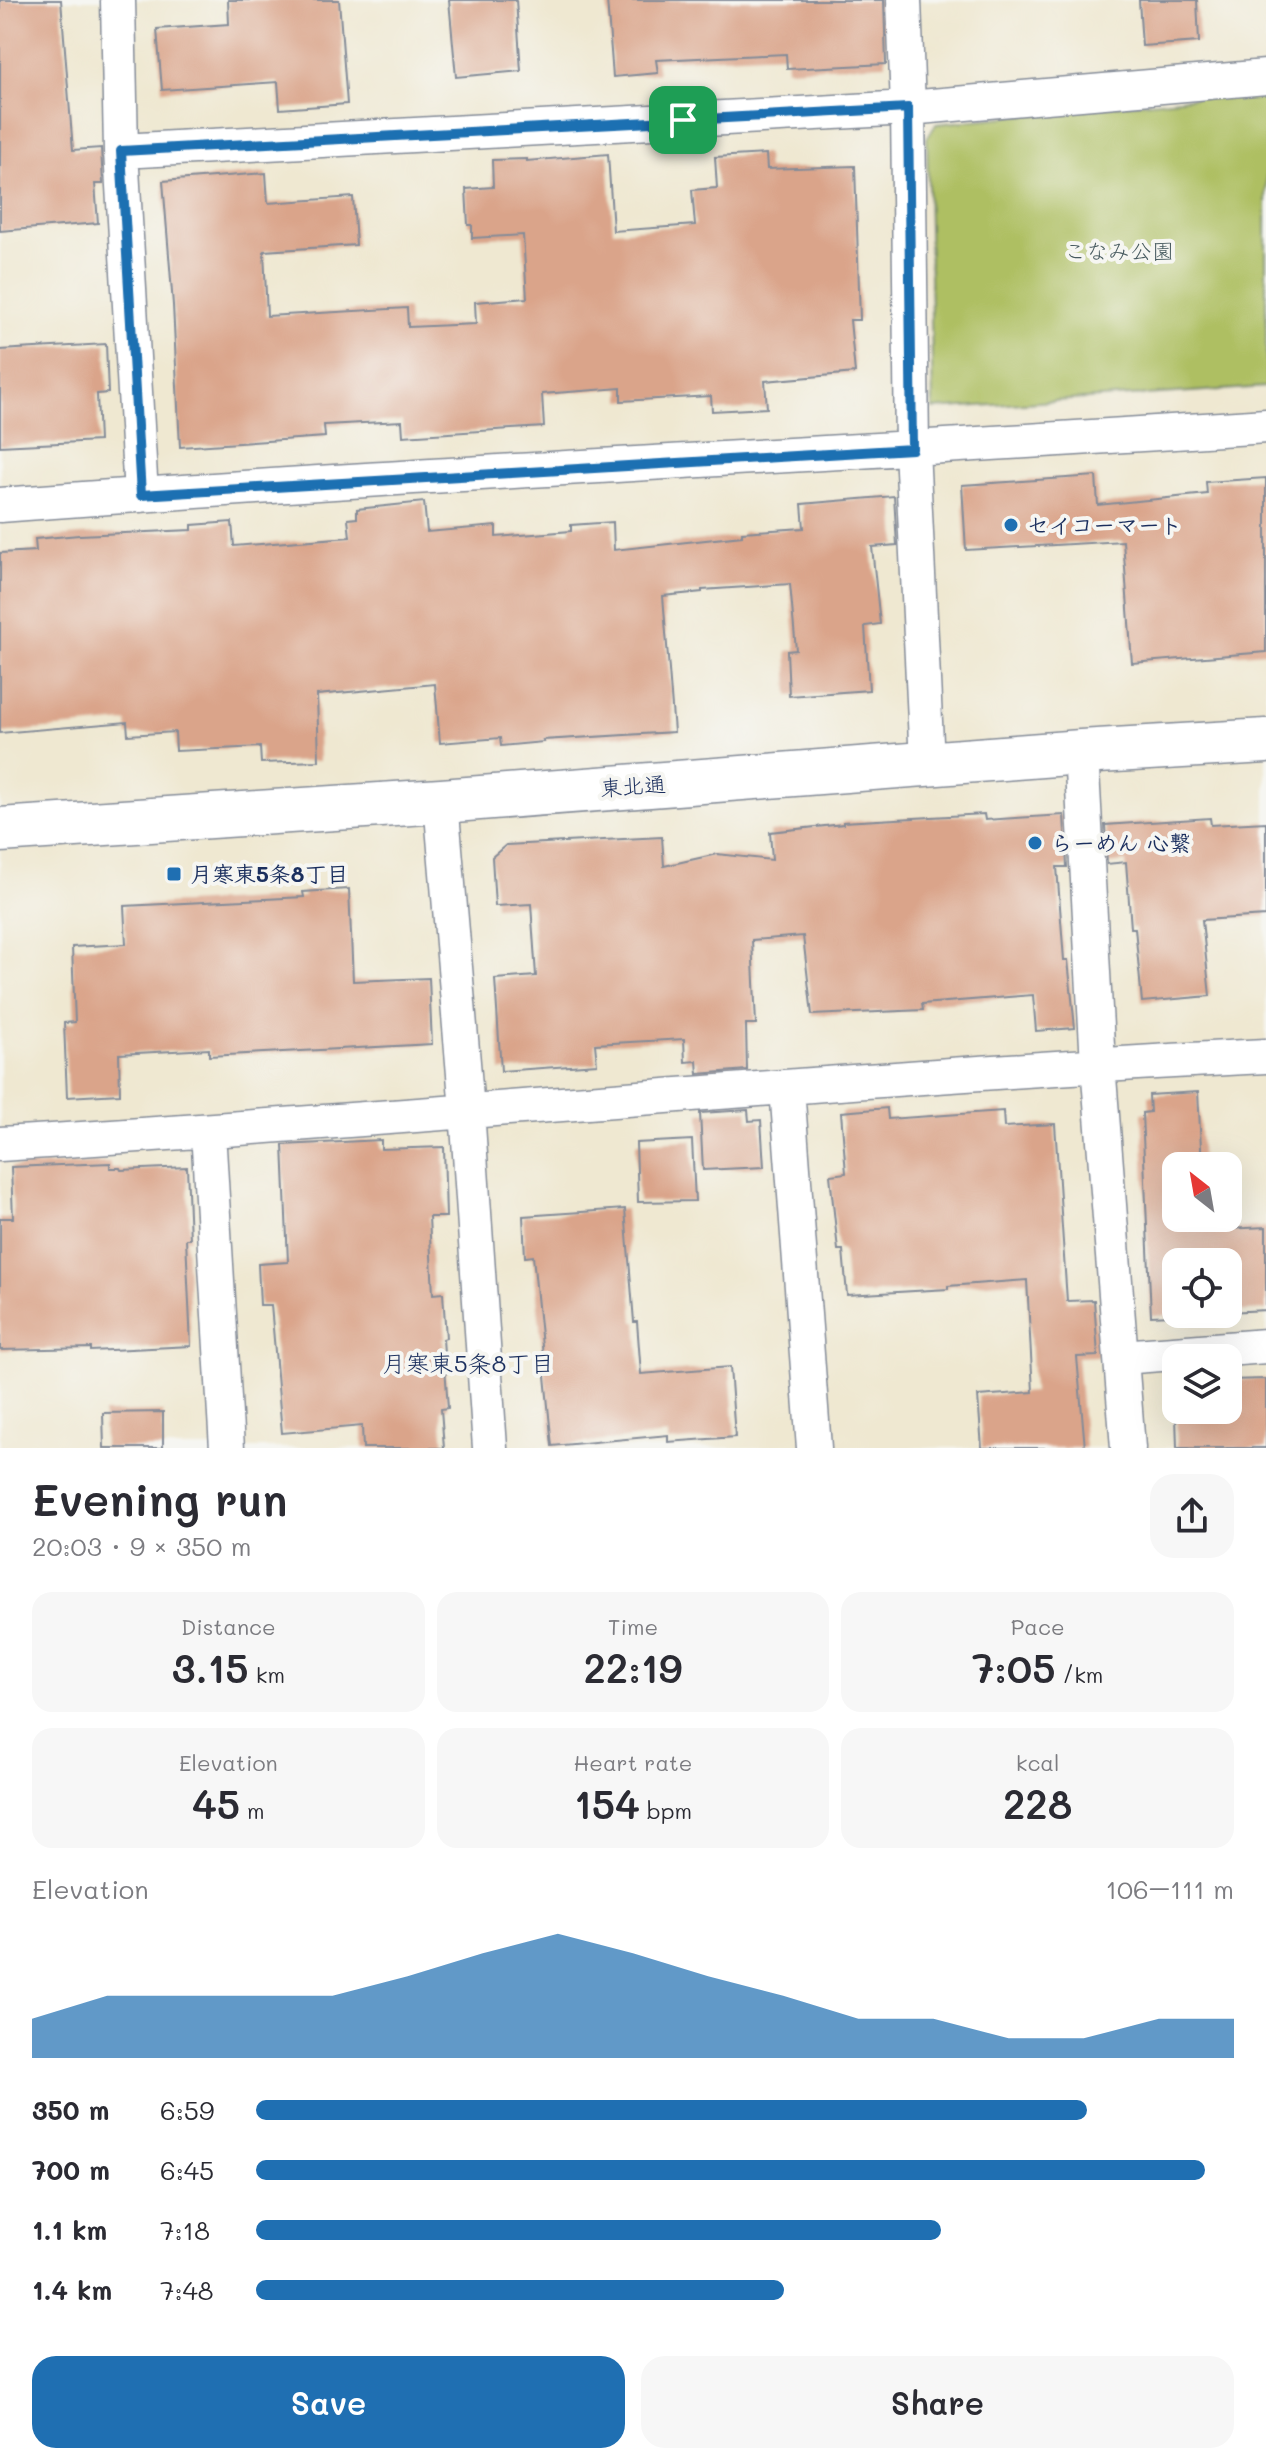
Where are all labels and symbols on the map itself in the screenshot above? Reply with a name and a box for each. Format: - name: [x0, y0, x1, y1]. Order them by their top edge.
- pin: [649, 86, 717, 154]
- park label: こなみ公園: [1064, 236, 1174, 265]
- place label: セイコーマート: [1027, 510, 1182, 539]
- marker: セイコーマート: [1002, 516, 1020, 534]
- street label: 東北通: [599, 769, 667, 802]
- place label: らーめん 心繋: [1051, 828, 1191, 857]
- marker: らーめん 心繋: [1026, 834, 1044, 852]
- place label: 月寒東5条8丁目: [190, 859, 349, 888]
- marker: 月寒東5条8丁目: [165, 865, 183, 883]
- north arrow: [1162, 1152, 1242, 1232]
- district label: 月寒東5条8丁目: [382, 1347, 554, 1378]

